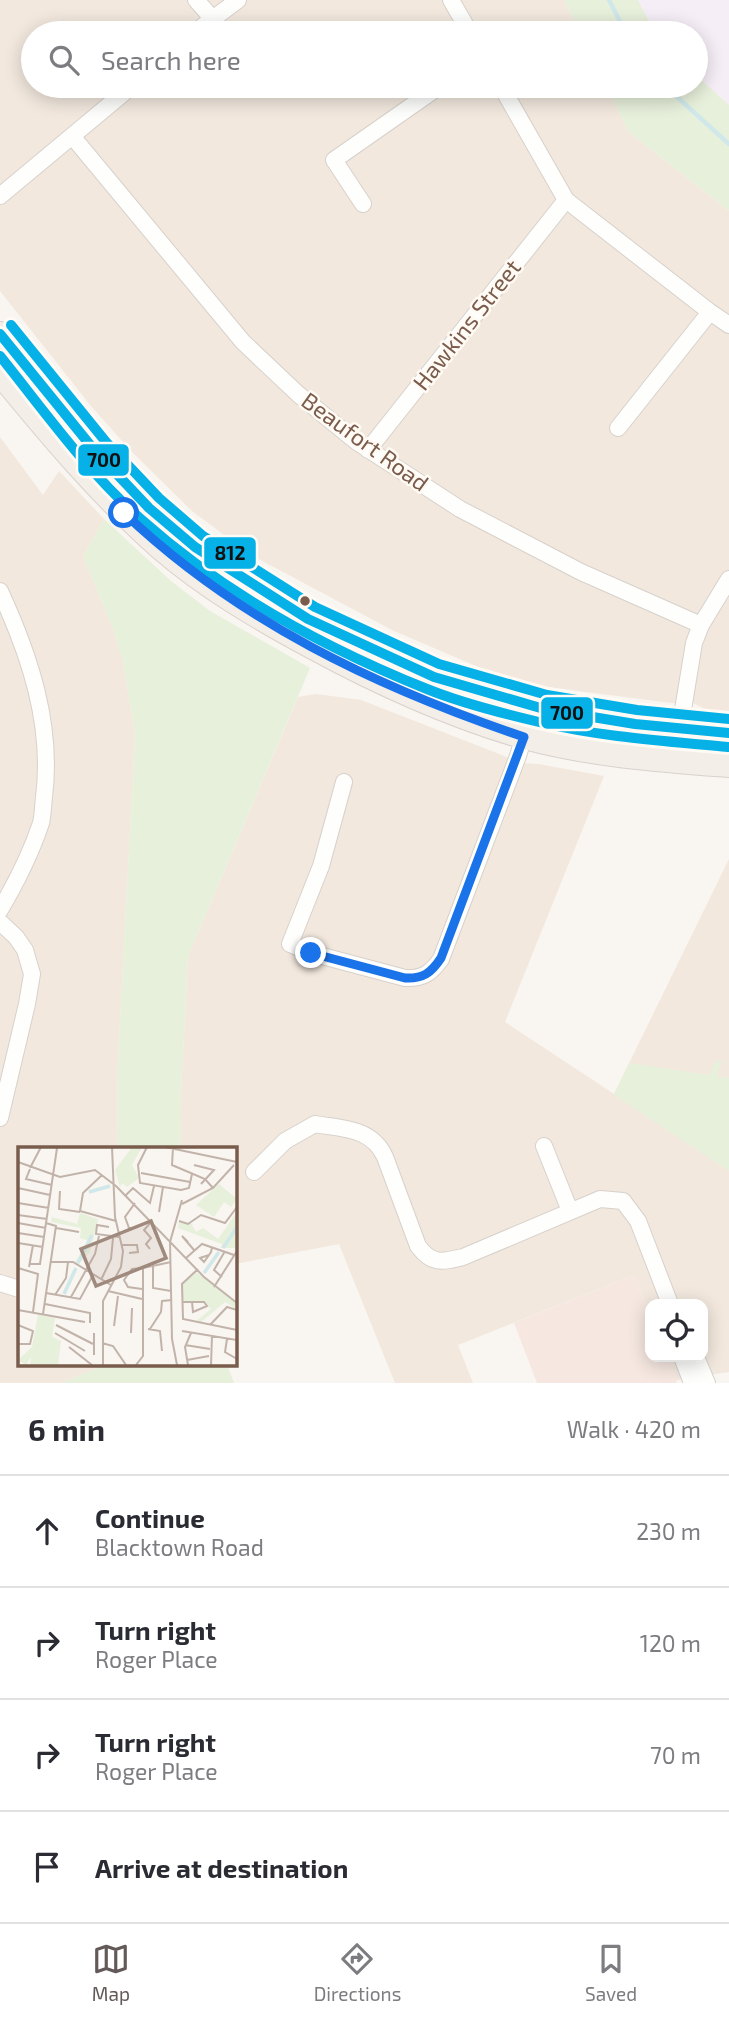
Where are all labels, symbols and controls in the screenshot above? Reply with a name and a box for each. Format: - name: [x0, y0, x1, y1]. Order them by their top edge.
- search box: [21, 21, 708, 98]
- icon: search: [45, 41, 83, 79]
- text: Search here: [101, 44, 241, 75]
- street label: Hawkins Street: [406, 253, 526, 395]
- street label: Beaufort Road: [297, 386, 435, 497]
- line badge: 700: [77, 443, 130, 477]
- text: 700: [87, 448, 121, 471]
- route start: [108, 497, 139, 528]
- line badge: 812: [203, 536, 257, 570]
- text: 812: [214, 541, 246, 564]
- unlabelled marker: [298, 594, 312, 608]
- line badge: 700: [540, 696, 594, 730]
- text: 700: [550, 701, 584, 724]
- route end: [295, 937, 326, 968]
- inset map: [18, 1147, 236, 1366]
- map controls: [645, 1299, 708, 1362]
- button: locate: [645, 1299, 708, 1362]
- text: 6 min: [28, 1411, 105, 1447]
- text: Walk · 420 m: [567, 1415, 701, 1443]
- text: Continue: [95, 1502, 205, 1533]
- icon: ahead: [28, 1512, 66, 1550]
- text: 230 m: [636, 1517, 701, 1545]
- text: Blacktown Road: [95, 1533, 264, 1561]
- text: Turn right: [95, 1614, 216, 1645]
- icon: right: [28, 1624, 66, 1662]
- text: 120 m: [640, 1629, 701, 1657]
- text: Roger Place: [95, 1645, 218, 1673]
- text: Turn right: [95, 1726, 216, 1757]
- icon: right: [28, 1736, 66, 1774]
- text: 70 m: [650, 1741, 701, 1769]
- text: Roger Place: [95, 1757, 218, 1785]
- icon: arrive: [28, 1848, 66, 1886]
- text: Arrive at destination: [95, 1852, 348, 1883]
- tab: Map: [92, 1940, 130, 2005]
- tab: Directions: [314, 1940, 401, 2005]
- tab: Saved: [585, 1940, 637, 2005]

